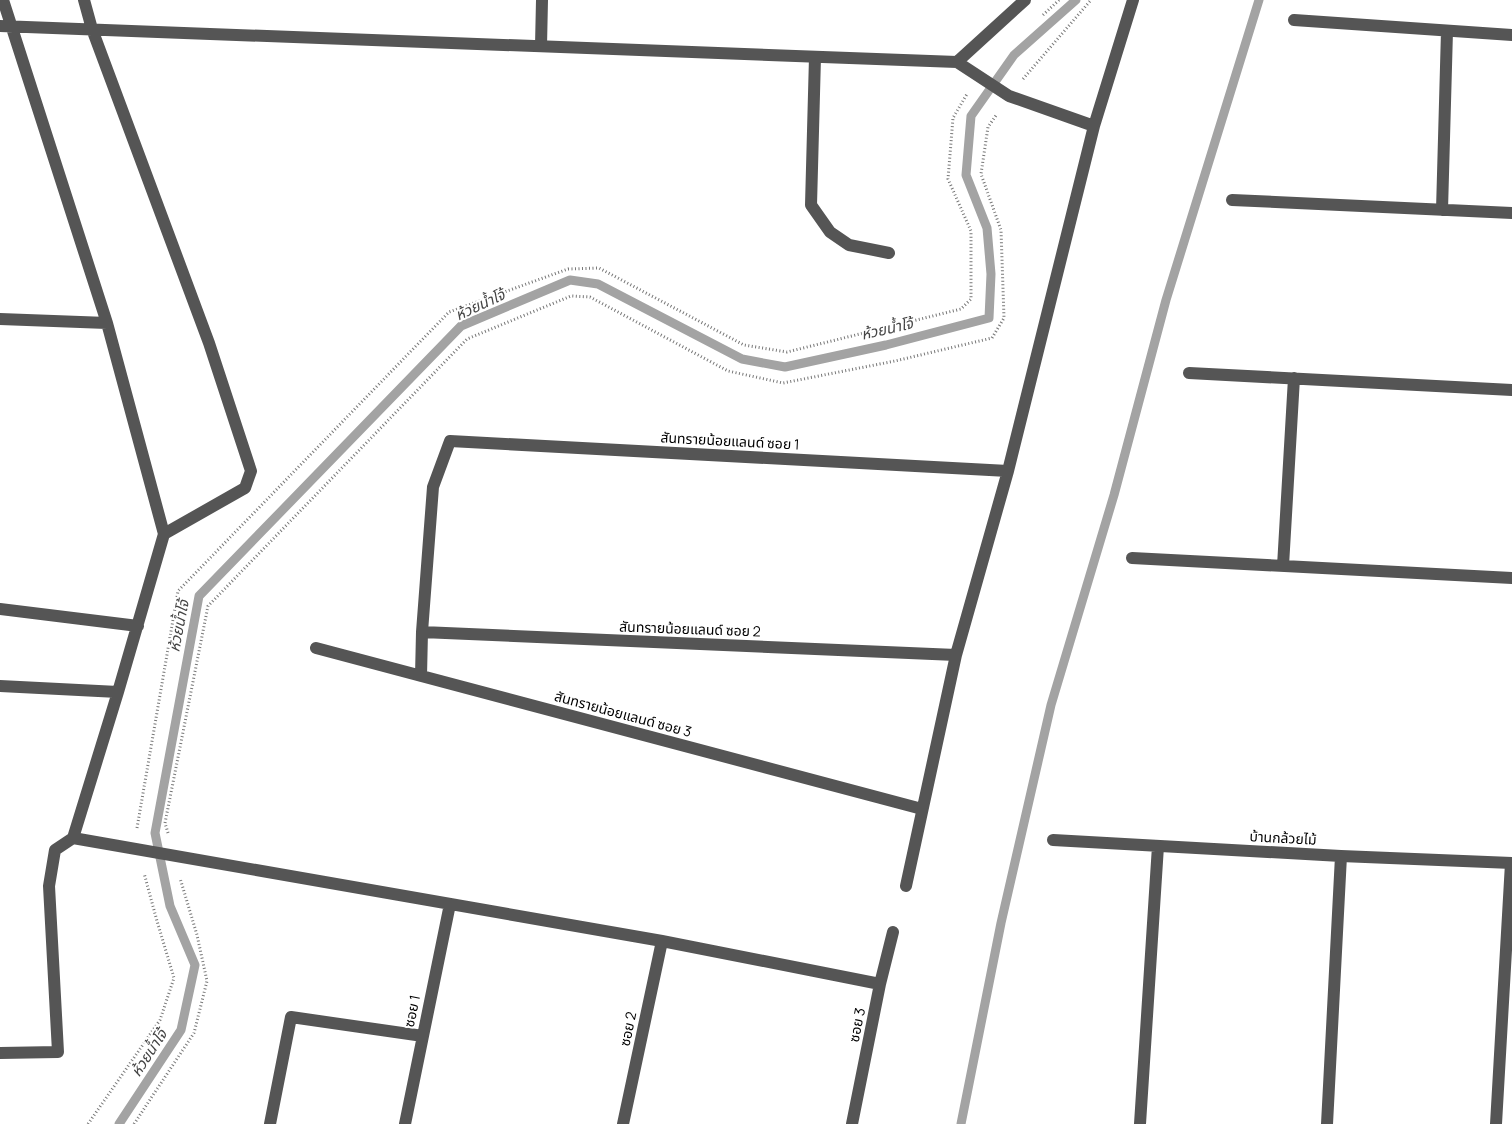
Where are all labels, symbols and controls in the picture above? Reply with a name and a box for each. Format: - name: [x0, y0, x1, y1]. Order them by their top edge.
- water label: ห้วยน้ำโจ้: [452, 283, 510, 325]
- water label: ห้วยน้ำโจ้: [859, 312, 917, 345]
- street label: สันทรายน้อยแลนด์ ซอย 1: [660, 427, 800, 454]
- water label: ห้วยน้ำโจ้: [163, 596, 194, 654]
- street label: สันทรายน้อยแลนด์ ซอย 2: [619, 617, 761, 640]
- street label: สันทรายน้อยแลนด์ ซอย 3: [552, 686, 694, 741]
- street label: บ้านกล้วยไม้: [1249, 826, 1317, 849]
- street label: ซอย 1: [399, 993, 424, 1029]
- street label: ซอย 3: [844, 1006, 869, 1044]
- street label: ซอย 2: [615, 1010, 640, 1048]
- water label: ห้วยน้ำโจ้: [125, 1023, 173, 1080]

